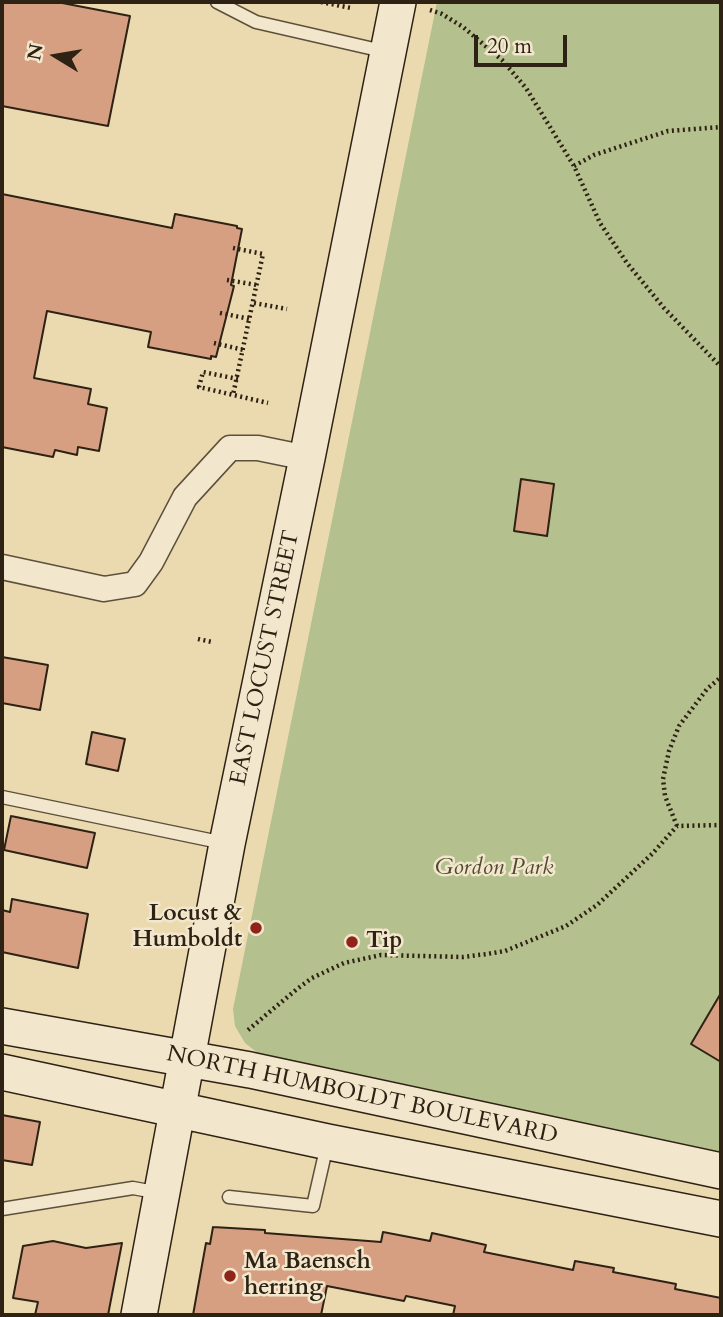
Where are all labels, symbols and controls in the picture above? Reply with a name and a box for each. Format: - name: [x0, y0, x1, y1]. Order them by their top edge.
- north arrow: [21, 21, 91, 91]
- scale bar: [478, 21, 571, 65]
- text: 20 m: [487, 32, 532, 61]
- text: N: [21, 41, 50, 63]
- street label: EAST LOCUST STREET: [226, 528, 306, 788]
- park label: Gordon Park: [435, 855, 553, 883]
- place label: Locust & Humboldt: [133, 901, 242, 955]
- marker: Locust & Humboldt: [248, 920, 264, 936]
- place label: Tip: [366, 928, 402, 956]
- marker: Tip: [344, 934, 360, 950]
- street label: NORTH HUMBOLDT BOULEVARD: [164, 1041, 560, 1151]
- place label: Ma Baensch herring: [244, 1249, 371, 1303]
- marker: Ma Baensch herring: [222, 1268, 238, 1284]

